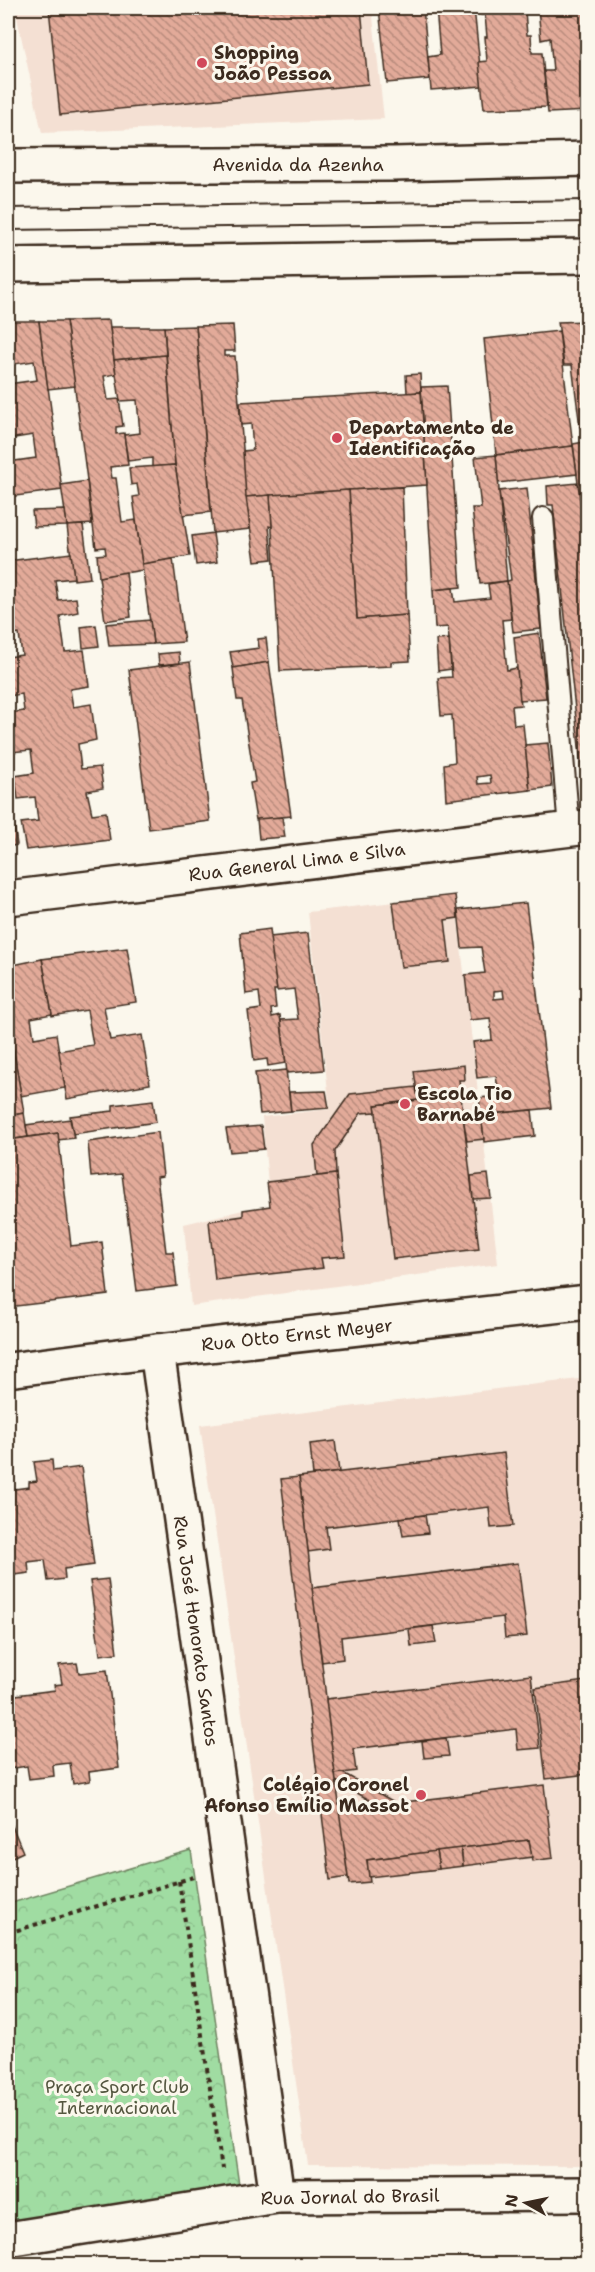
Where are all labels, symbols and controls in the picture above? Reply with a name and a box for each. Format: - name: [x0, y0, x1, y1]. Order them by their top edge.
- place label: Shopping João Pessoa: [214, 41, 332, 86]
- marker: Shopping João Pessoa: [195, 56, 209, 70]
- street label: Avenida da Azenha: [212, 153, 384, 177]
- place label: Departamento de Identificação: [349, 416, 514, 461]
- marker: Departamento de Identificação: [330, 431, 344, 445]
- street label: Rua General Lima e Silva: [187, 837, 407, 887]
- place label: Escola Tio Barnabé: [417, 1082, 512, 1127]
- marker: Escola Tio Barnabé: [398, 1097, 412, 1111]
- street label: Rua Otto Ernst Meyer: [200, 1313, 394, 1357]
- street label: Rua José Honorato Santos: [168, 1514, 224, 1748]
- place label: Colégio Coronel Afonso Emílio Massot: [204, 1773, 409, 1818]
- marker: Colégio Coronel Afonso Emílio Massot: [414, 1788, 428, 1802]
- park label: Praça Sport Club Internacional: [45, 2075, 189, 2120]
- north arrow: [496, 2173, 556, 2233]
- street label: Rua Jornal do Brasil: [260, 2183, 440, 2211]
- text: N: [500, 2193, 523, 2209]

